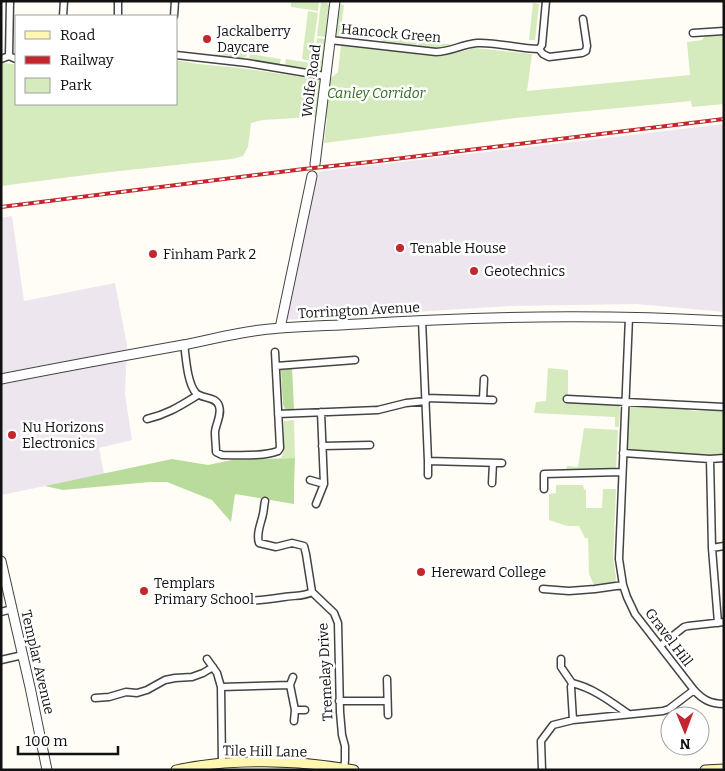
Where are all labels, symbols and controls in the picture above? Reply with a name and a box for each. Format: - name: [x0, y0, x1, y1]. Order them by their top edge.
- legend: [15, 15, 178, 105]
- street label: Hancock Green: [340, 21, 442, 46]
- place label: Jackalberry Daycare: [216, 23, 291, 56]
- text: Road: [60, 26, 95, 44]
- marker: Jackalberry Daycare: [201, 33, 213, 45]
- street label: Wolfe Road: [299, 44, 324, 119]
- text: Railway: [60, 51, 114, 69]
- text: Park: [60, 76, 92, 94]
- park label: Canley Corridor: [327, 85, 426, 102]
- place label: Tenable House: [410, 240, 506, 257]
- marker: Tenable House: [394, 242, 406, 254]
- place label: Finham Park 2: [163, 246, 256, 263]
- marker: Finham Park 2: [147, 248, 159, 260]
- place label: Geotechnics: [484, 263, 565, 280]
- marker: Geotechnics: [468, 265, 480, 277]
- street label: Torrington Avenue: [298, 299, 420, 322]
- place label: Nu Horizons Electronics: [22, 419, 104, 452]
- marker: Nu Horizons Electronics: [6, 429, 18, 441]
- place label: Hereward College: [431, 564, 546, 581]
- marker: Hereward College: [415, 566, 427, 578]
- place label: Templars Primary School: [154, 575, 254, 608]
- marker: Templars Primary School: [138, 585, 150, 597]
- street label: Gravel Hill: [641, 605, 696, 670]
- street label: Templar Avenue: [17, 608, 58, 716]
- street label: Tremelay Drive: [314, 622, 337, 721]
- north arrow: [660, 706, 710, 756]
- scale bar: [18, 724, 118, 756]
- text: 100 m: [25, 732, 68, 750]
- text: N: [679, 735, 691, 752]
- street label: Tile Hill Lane: [223, 742, 307, 761]

